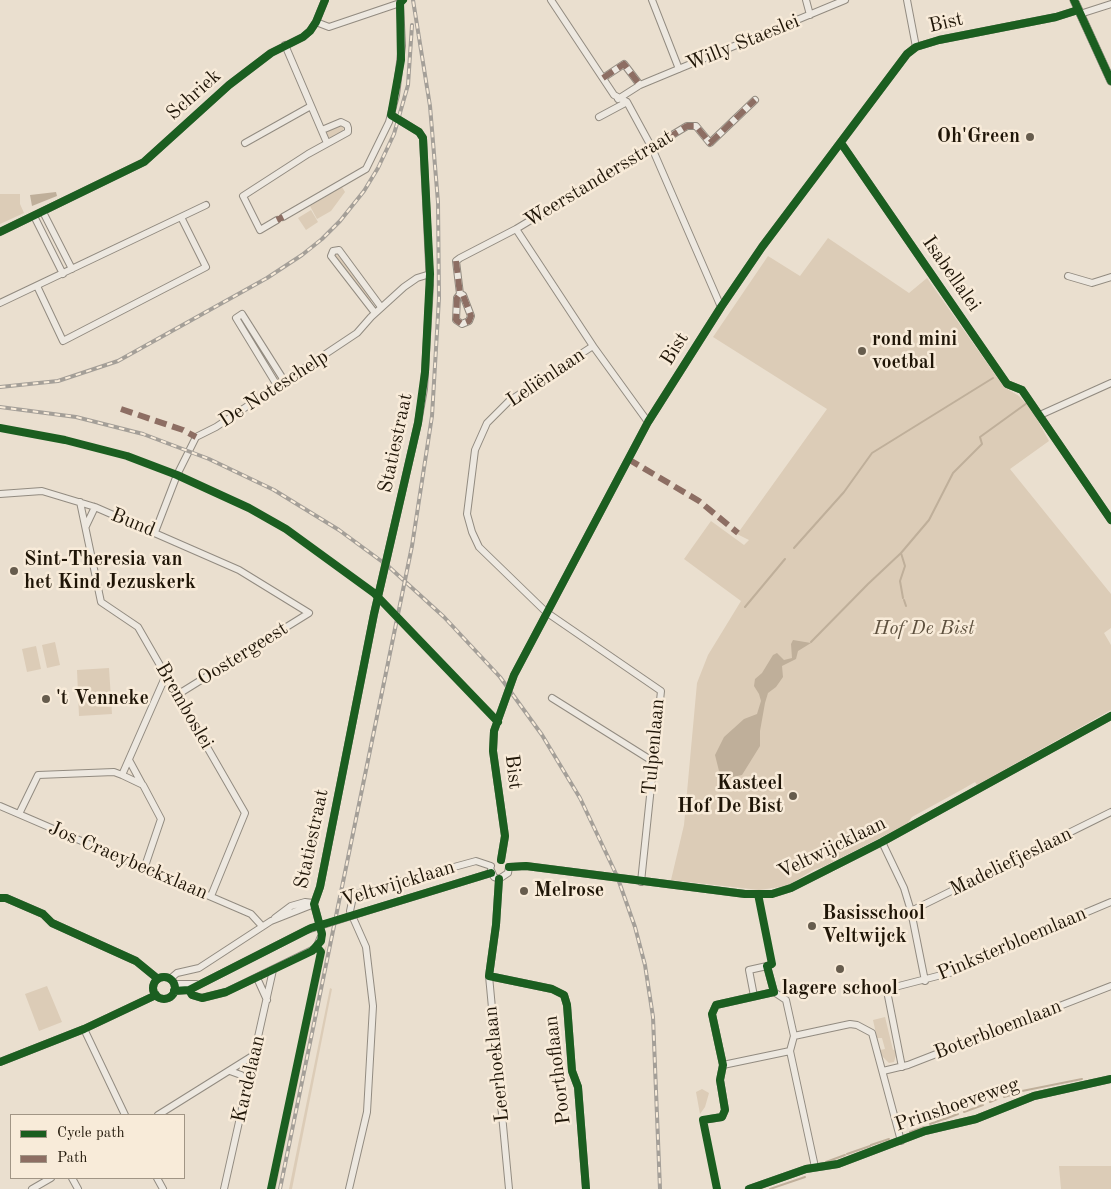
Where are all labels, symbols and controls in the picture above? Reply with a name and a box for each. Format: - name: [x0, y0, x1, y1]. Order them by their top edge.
- street label: Bist: [926, 7, 966, 39]
- street label: Willy Staeslei: [683, 9, 803, 77]
- street label: Schriek: [162, 64, 226, 126]
- street label: Weerstandersstraat: [520, 125, 678, 233]
- place label: Oh'Green: [937, 125, 1020, 149]
- marker: Oh'Green: [1024, 131, 1036, 143]
- street label: Isabellalei: [916, 232, 986, 316]
- street label: Bist: [656, 328, 694, 370]
- place label: rond mini voetbal: [872, 328, 957, 375]
- street label: Leliënlaan: [502, 343, 590, 413]
- street label: De Noteschelp: [215, 345, 333, 433]
- marker: rond mini voetbal: [856, 345, 868, 357]
- street label: Statiestraat: [374, 391, 418, 495]
- street label: Bund: [107, 503, 159, 543]
- place label: Sint-Theresia van het Kind Jezuskerk: [24, 548, 196, 595]
- marker: Sint-Theresia van het Kind Jezuskerk: [8, 565, 20, 577]
- street label: Oostergeest: [193, 617, 293, 691]
- park label: Hof De Bist: [873, 617, 975, 641]
- street label: Bremboslei: [150, 658, 218, 754]
- place label: 't Venneke: [56, 687, 149, 711]
- marker: 't Venneke: [40, 693, 52, 705]
- street label: Tulpenlaan: [638, 698, 670, 796]
- street label: Bist: [499, 753, 527, 791]
- place label: Kasteel Hof De Bist: [677, 772, 783, 819]
- street label: Statiestraat: [290, 787, 334, 891]
- marker: Kasteel Hof De Bist: [787, 790, 799, 802]
- street label: Veltwijcklaan: [774, 811, 890, 885]
- street label: Jos Craeybeckxlaan: [45, 817, 211, 905]
- street label: Madeliefjeslaan: [946, 822, 1076, 902]
- street label: Veltwijcklaan: [338, 855, 458, 913]
- place label: Melrose: [534, 879, 604, 903]
- marker: Melrose: [518, 885, 530, 897]
- place label: Basisschool Veltwijck: [822, 902, 925, 949]
- street label: Pinksterbloemlaan: [934, 902, 1090, 986]
- marker: Basisschool Veltwijck: [806, 920, 818, 932]
- marker: lagere school: [834, 963, 846, 975]
- place label: lagere school: [782, 977, 898, 1001]
- street label: Boterbloemlaan: [931, 995, 1065, 1065]
- street label: Leerhoeklaan: [479, 1005, 515, 1123]
- street label: Poorthoflaan: [539, 1014, 577, 1126]
- street label: Kardelaan: [227, 1033, 271, 1125]
- street label: Prinshoeveweg: [892, 1072, 1022, 1138]
- legend: [10, 1114, 185, 1179]
- text: Cycle path: [57, 1126, 125, 1141]
- text: Path: [57, 1151, 87, 1166]

